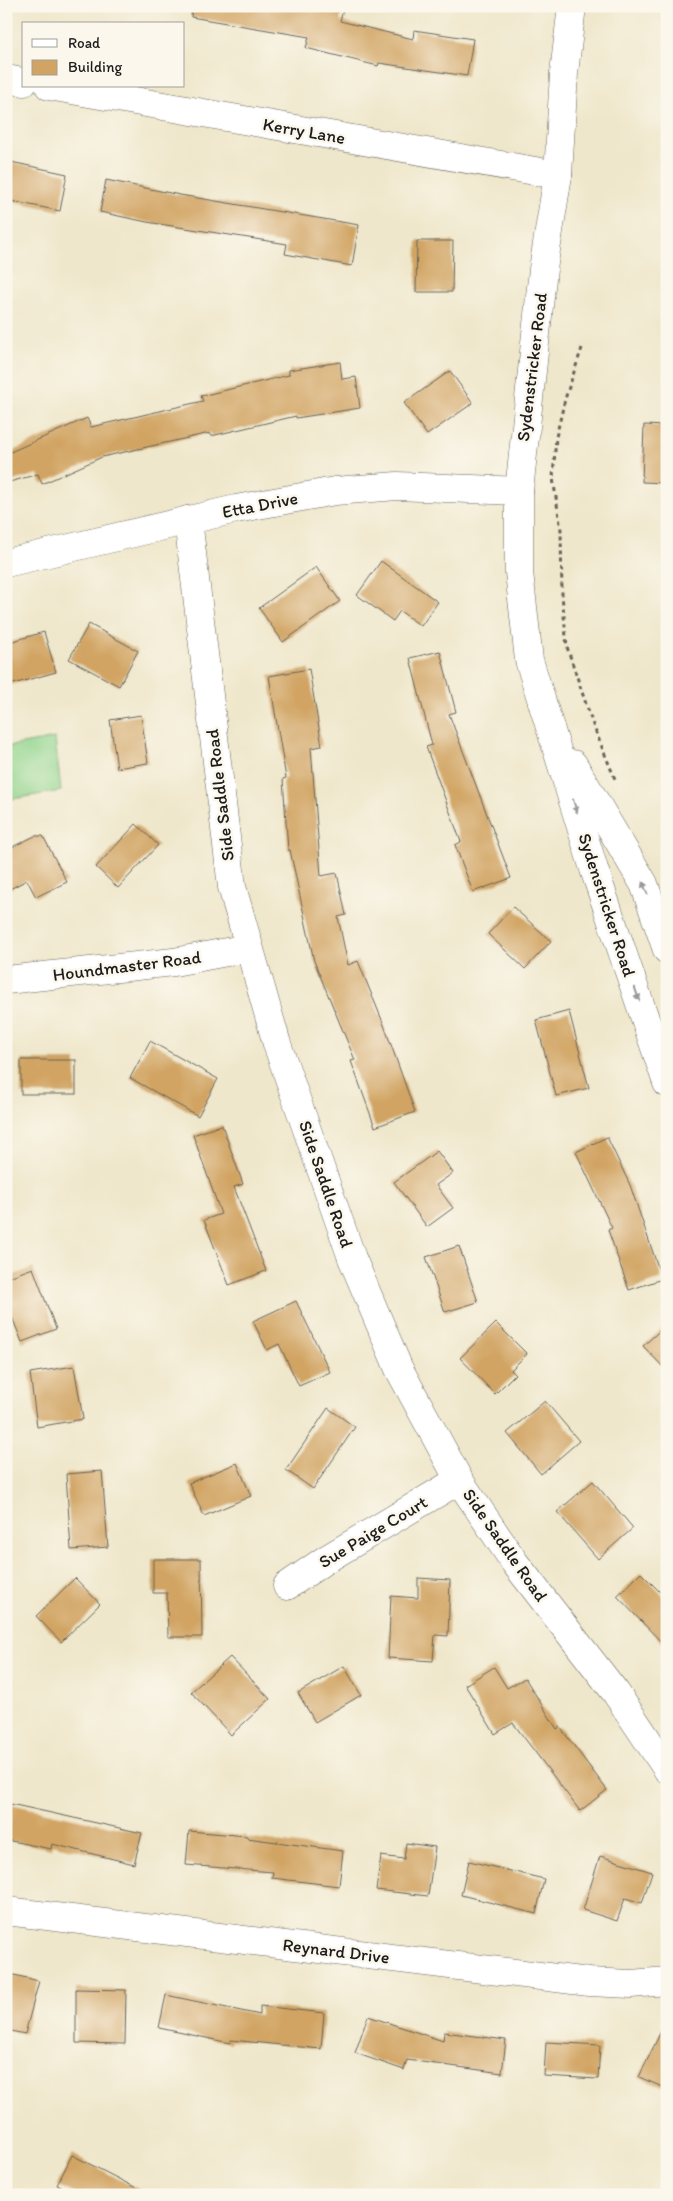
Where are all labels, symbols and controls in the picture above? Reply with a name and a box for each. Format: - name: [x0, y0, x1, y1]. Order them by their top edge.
- legend: [22, 22, 185, 88]
- text: Road: [68, 34, 101, 52]
- text: Building: [68, 58, 122, 76]
- street label: Kerry Lane: [261, 113, 347, 149]
- street label: Sydenstricker Road: [512, 291, 552, 443]
- street label: Etta Drive: [220, 487, 300, 523]
- street label: Side Saddle Road: [201, 727, 239, 862]
- one-way arrow: [571, 799, 579, 814]
- street label: Sydenstricker Road: [573, 830, 641, 980]
- one-way arrow: [640, 881, 648, 895]
- street label: Houndmaster Road: [51, 946, 203, 986]
- one-way arrow: [633, 986, 641, 1001]
- street label: Side Saddle Road: [294, 1118, 358, 1251]
- street label: Side Saddle Road: [458, 1484, 552, 1606]
- street label: Sue Paige Court: [315, 1491, 432, 1573]
- street label: Reynard Drive: [281, 1934, 391, 1968]

